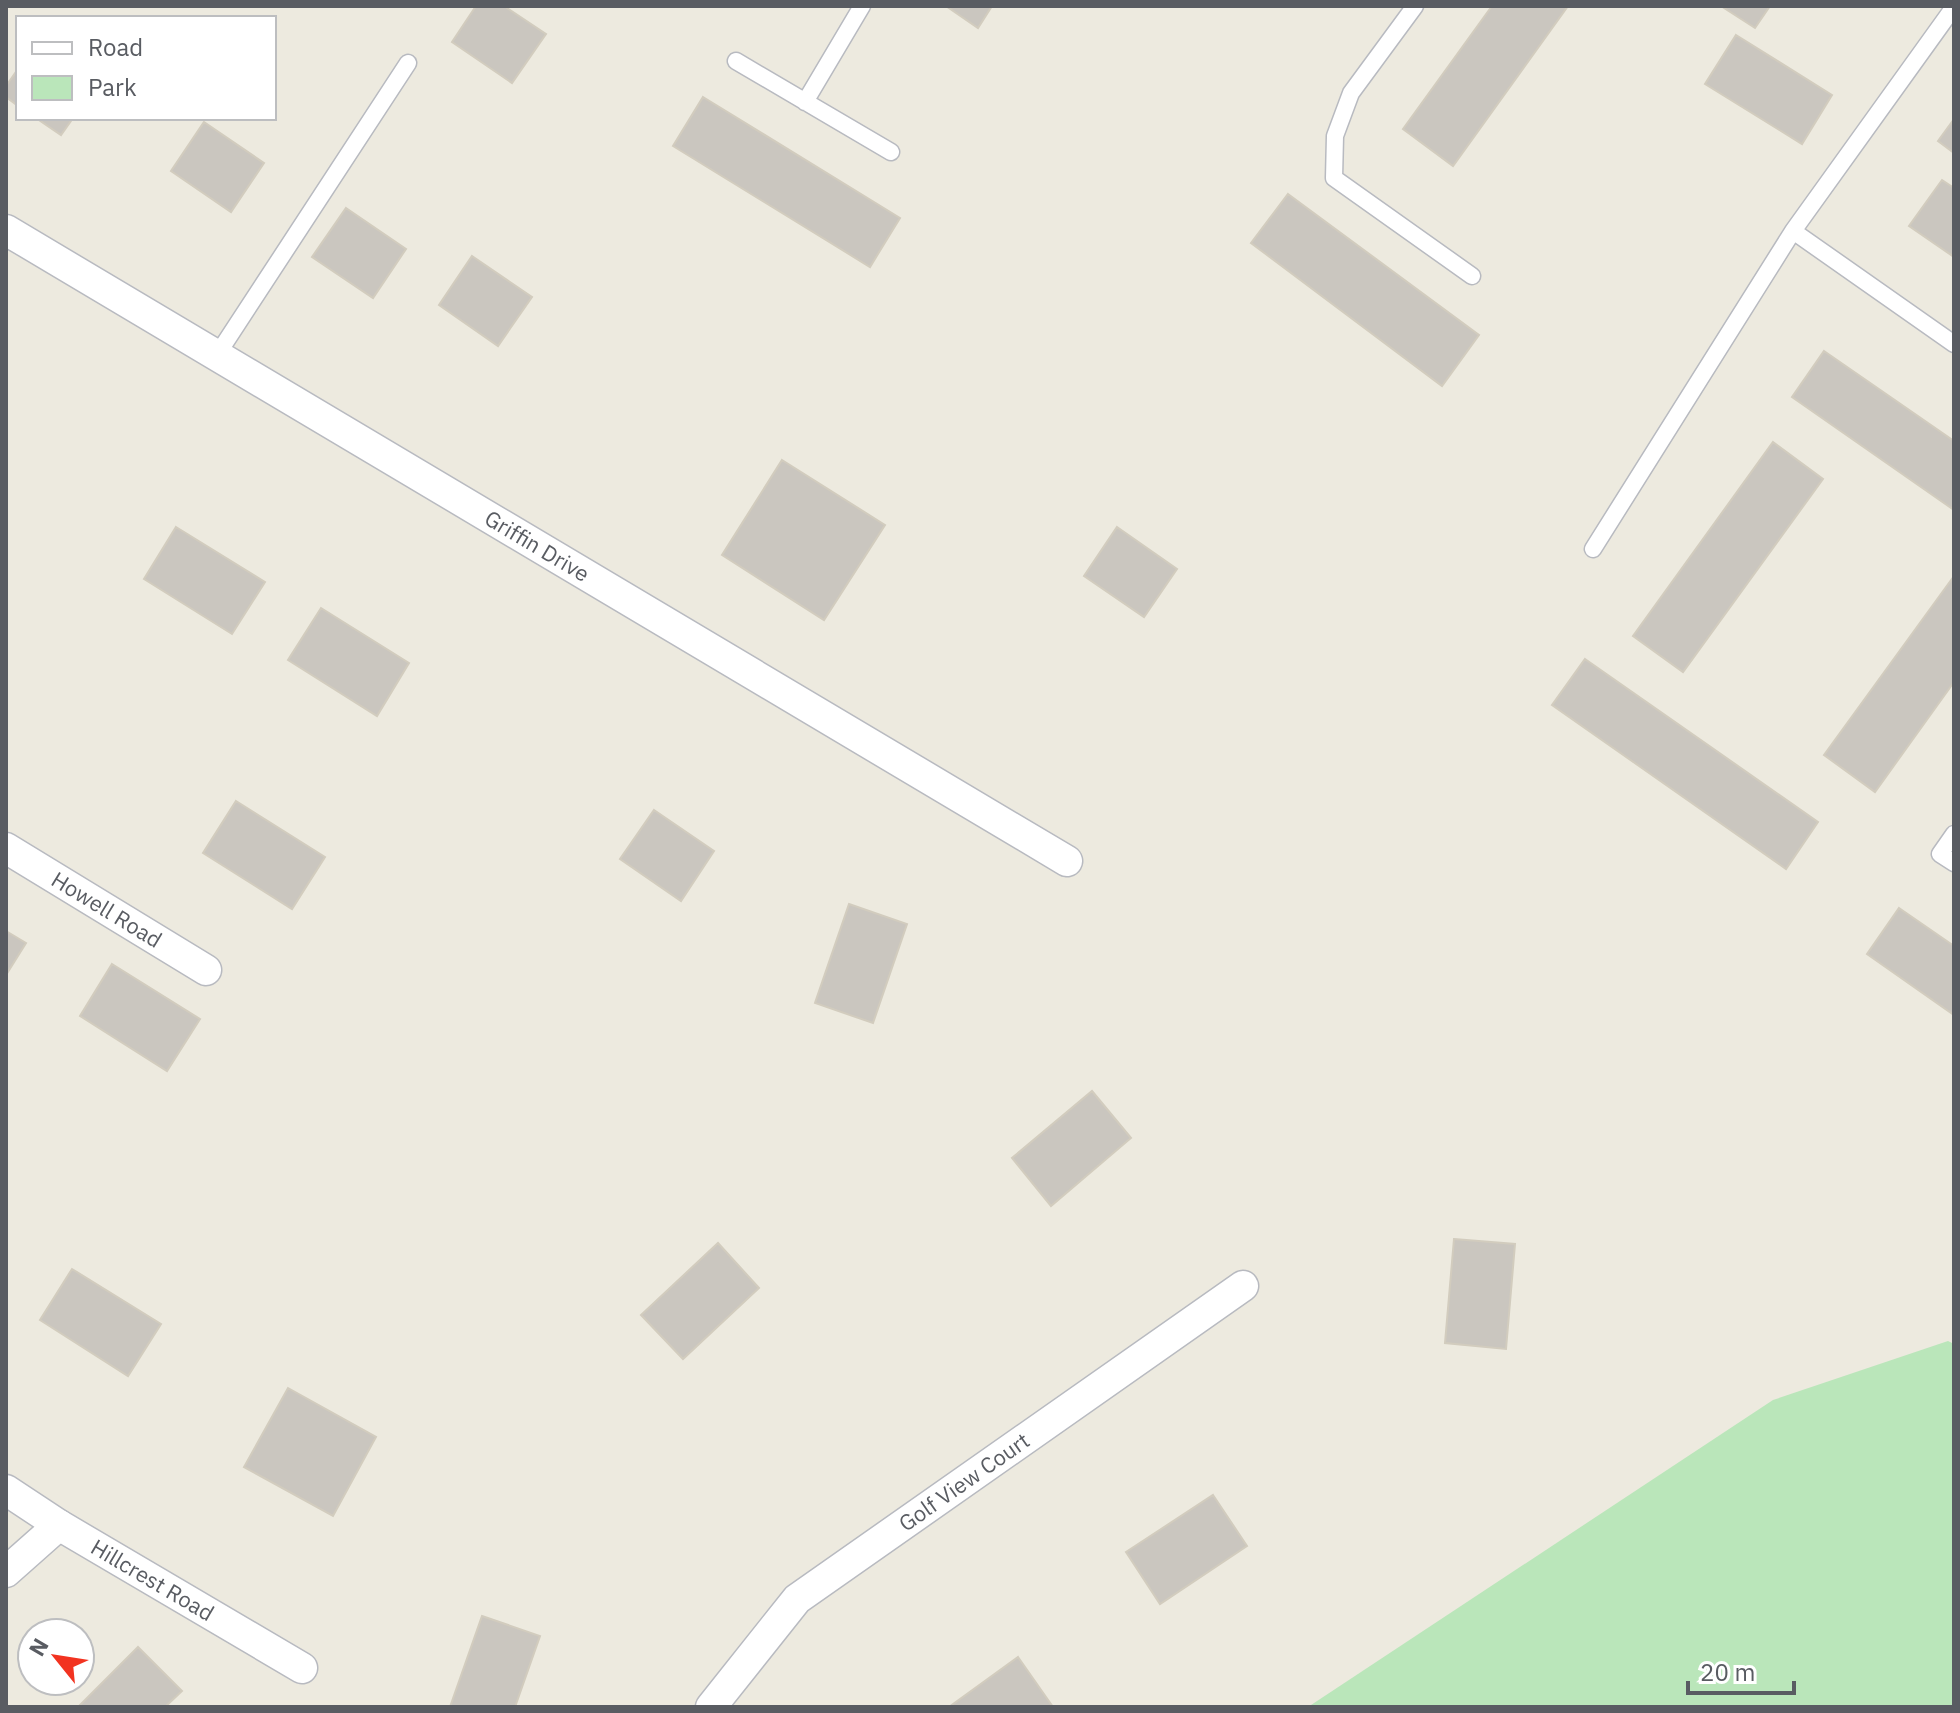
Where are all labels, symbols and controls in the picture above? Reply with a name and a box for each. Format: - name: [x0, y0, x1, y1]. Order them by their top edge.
- legend: [16, 16, 276, 120]
- text: Road: [88, 31, 143, 63]
- text: Park: [88, 71, 137, 103]
- street label: Griffin Drive: [480, 503, 595, 588]
- street label: Howell Road: [46, 864, 168, 954]
- street label: Golf View Court: [893, 1426, 1035, 1537]
- street label: Hillcrest Road: [86, 1532, 220, 1627]
- north arrow: [16, 1617, 96, 1697]
- text: N: [22, 1633, 55, 1661]
- scale bar: [1688, 1645, 1794, 1695]
- text: 20 m: [1700, 1656, 1755, 1688]

